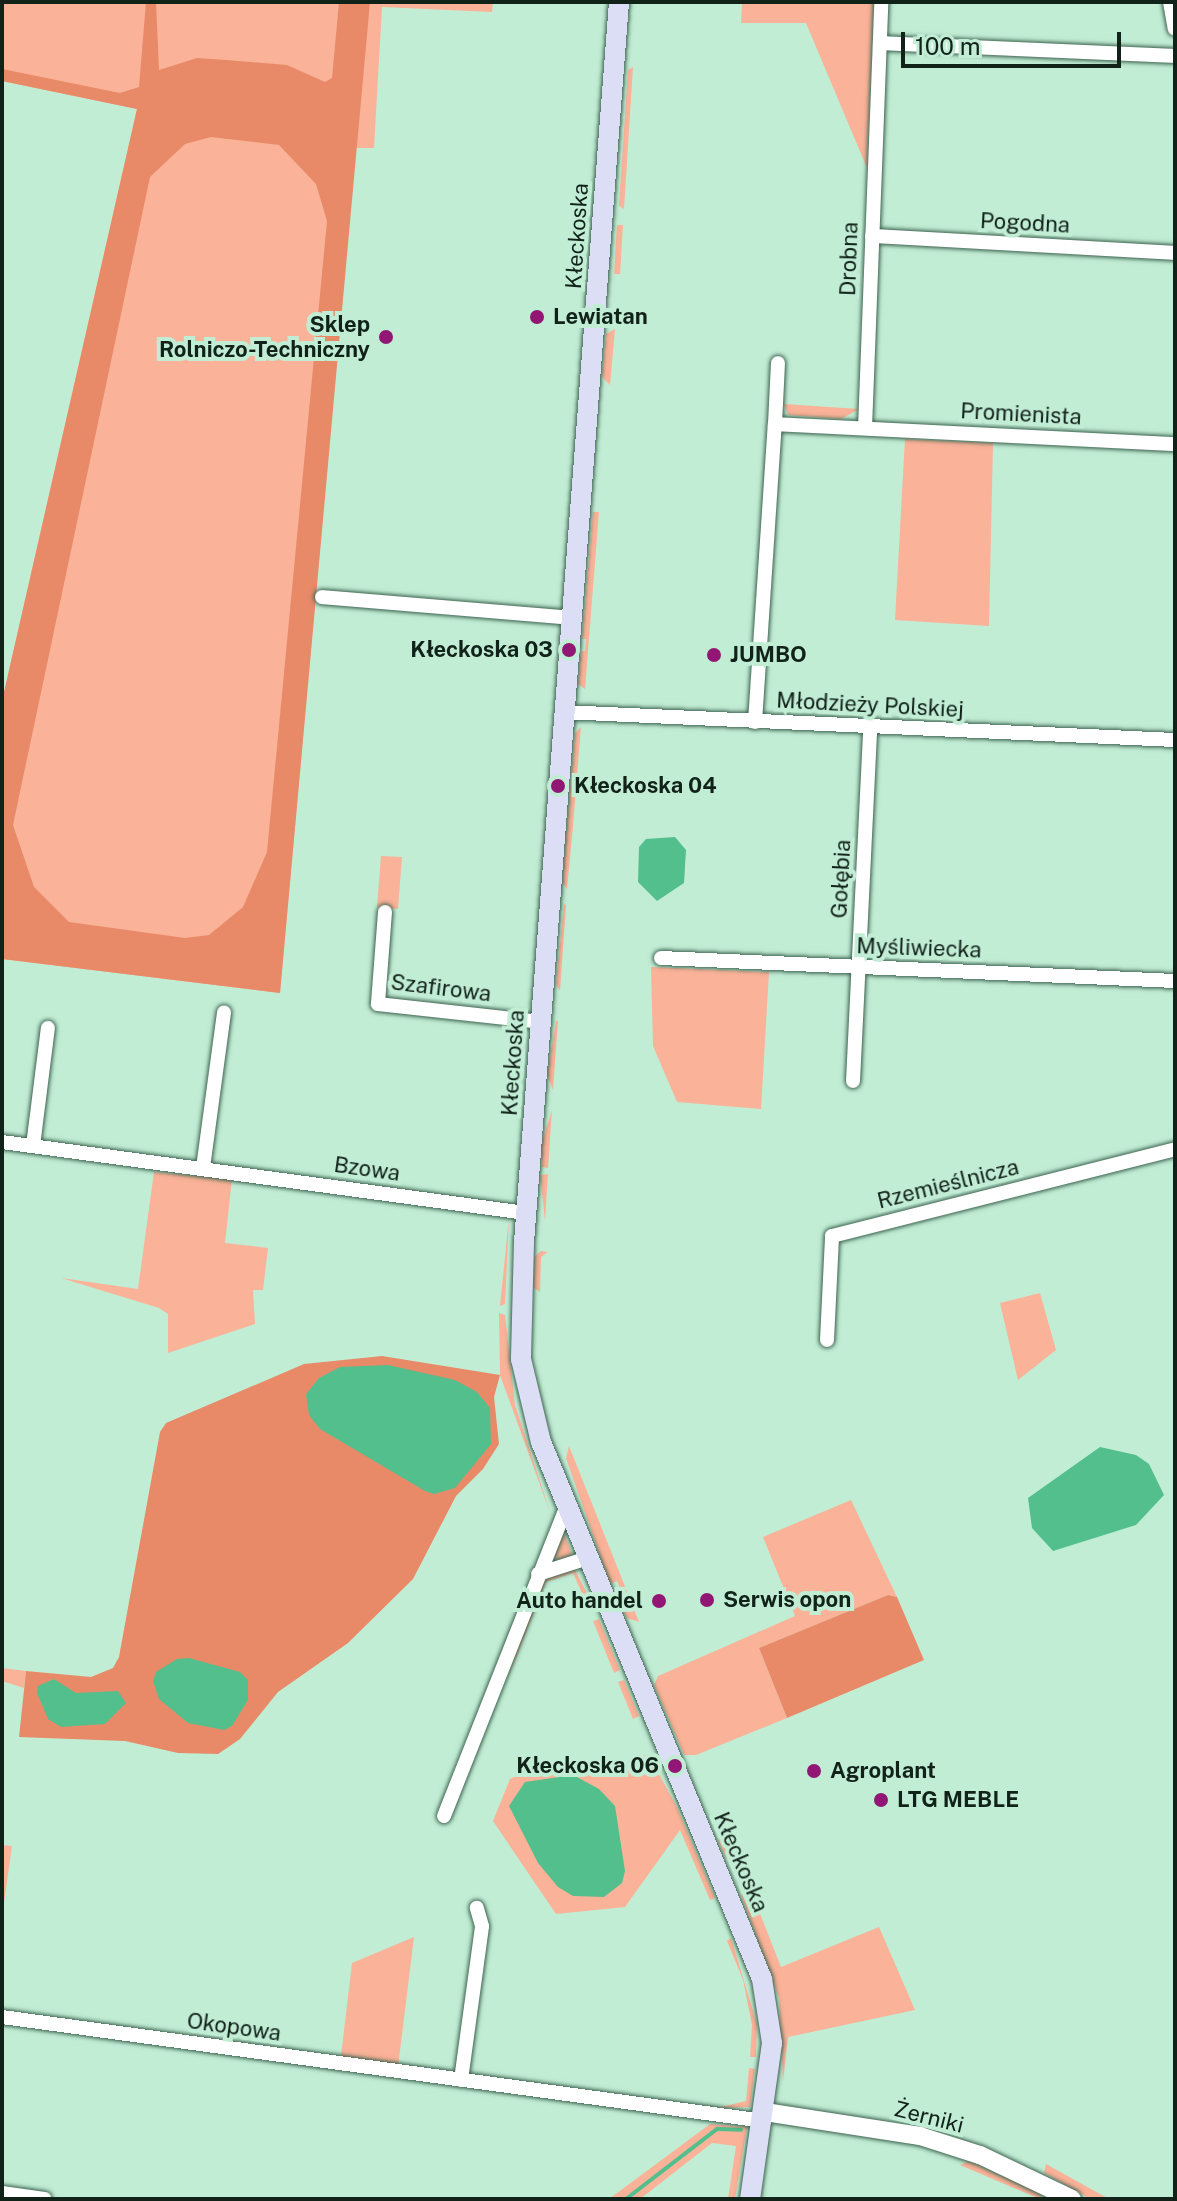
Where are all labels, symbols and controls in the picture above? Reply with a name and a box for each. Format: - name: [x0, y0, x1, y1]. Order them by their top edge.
- scale bar: [905, 16, 1125, 66]
- text: 100 m: [915, 32, 981, 60]
- street label: Kłeckoska: [560, 182, 594, 290]
- street label: Pogodna: [979, 207, 1071, 239]
- street label: Drobna: [835, 222, 863, 296]
- place label: Lewiatan: [553, 304, 648, 330]
- marker: Lewiatan: [528, 308, 546, 326]
- place label: Sklep Rolniczo-Techniczny: [159, 311, 370, 362]
- marker: Sklep Rolniczo-Techniczny: [377, 328, 395, 346]
- street label: Promienista: [960, 398, 1082, 430]
- place label: Kłeckoska 03: [410, 637, 553, 663]
- marker: Kłeckoska 03: [560, 641, 578, 659]
- place label: JUMBO: [730, 642, 807, 668]
- marker: JUMBO: [705, 646, 723, 664]
- street label: Młodzieży Polskiej: [776, 687, 964, 723]
- place label: Kłeckoska 04: [574, 773, 717, 799]
- marker: Kłeckoska 04: [549, 777, 567, 795]
- street label: Gołębia: [826, 839, 856, 919]
- street label: Myśliwiecka: [856, 933, 982, 963]
- street label: Szafirowa: [389, 969, 493, 1007]
- street label: Kłeckoska: [496, 1009, 530, 1117]
- street label: Bzowa: [332, 1151, 402, 1187]
- street label: Rzemieślnicza: [875, 1154, 1021, 1214]
- place label: Serwis opon: [723, 1587, 852, 1613]
- place label: Auto handel: [516, 1588, 643, 1614]
- marker: Serwis opon: [698, 1591, 716, 1609]
- marker: Auto handel: [650, 1592, 668, 1610]
- place label: Kłeckoska 06: [516, 1753, 659, 1779]
- marker: Kłeckoska 06: [666, 1757, 684, 1775]
- place label: Agroplant: [830, 1758, 936, 1784]
- marker: Agroplant: [805, 1762, 823, 1780]
- place label: LTG MEBLE: [897, 1787, 1019, 1813]
- marker: LTG MEBLE: [872, 1791, 890, 1809]
- street label: Kłeckoska: [708, 1808, 774, 1916]
- street label: Okopowa: [185, 2007, 283, 2047]
- street label: Żerniki: [891, 2096, 967, 2138]

